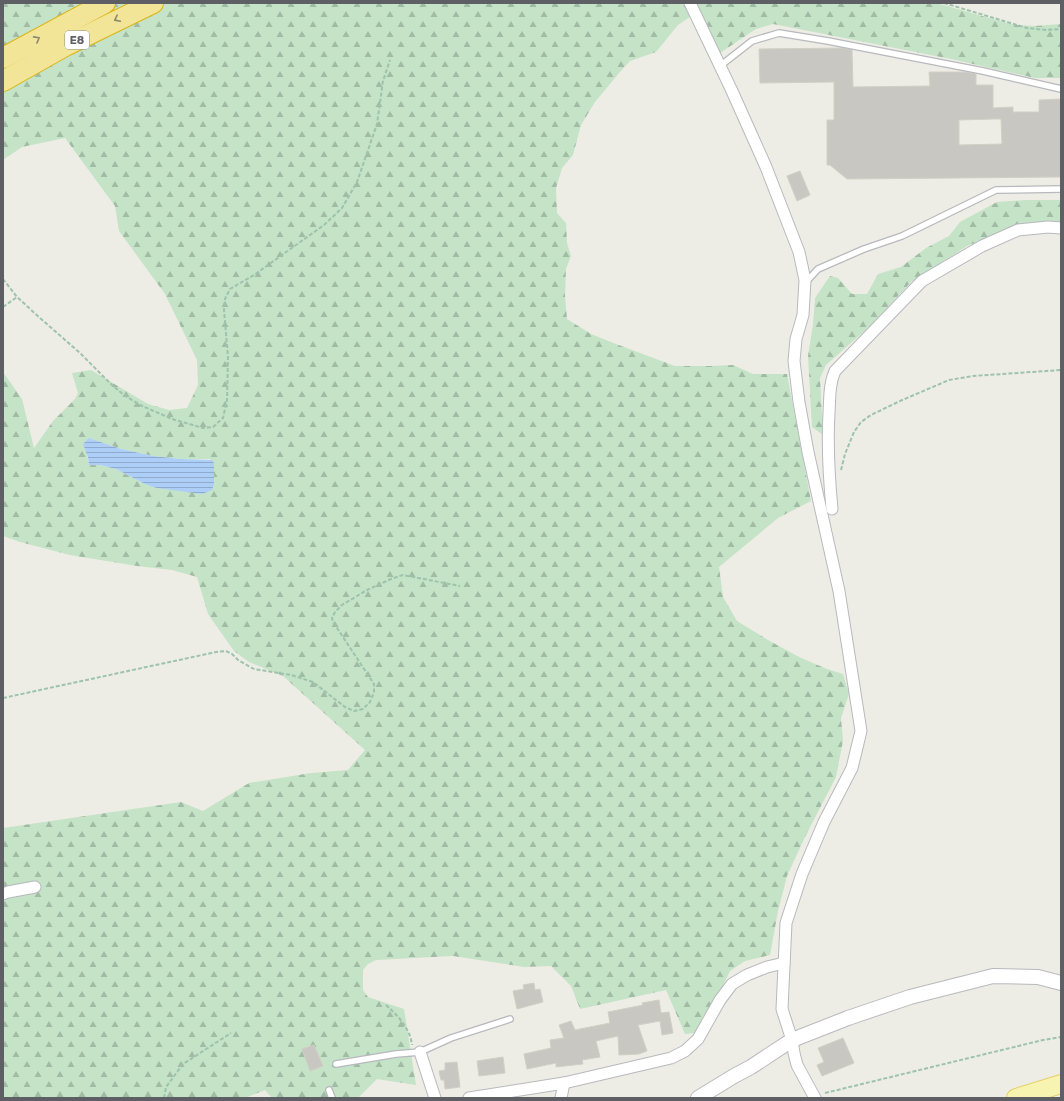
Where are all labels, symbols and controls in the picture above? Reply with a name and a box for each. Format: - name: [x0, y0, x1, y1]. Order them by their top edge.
- one-way arrow: [114, 15, 122, 22]
- road number: E8: [65, 31, 89, 49]
- one-way arrow: [33, 36, 40, 43]

